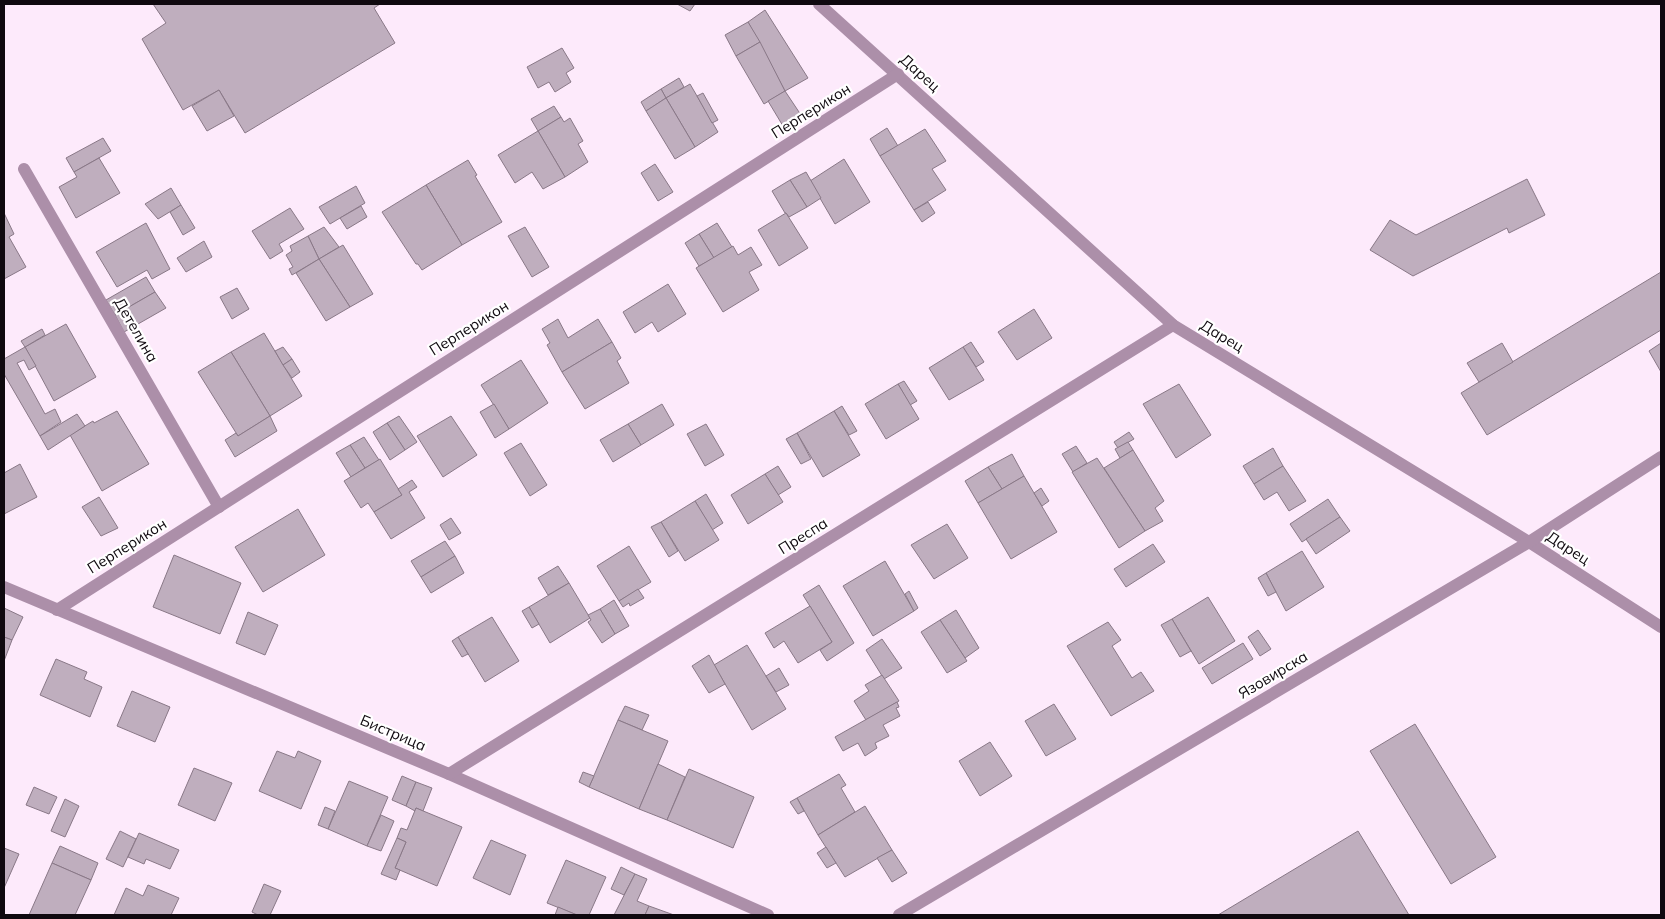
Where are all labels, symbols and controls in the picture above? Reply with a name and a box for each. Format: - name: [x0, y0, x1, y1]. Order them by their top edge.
- street label: Дарец: [896, 50, 944, 96]
- street label: Перперикон: [768, 79, 854, 142]
- street label: Детелина: [110, 294, 162, 365]
- street label: Перперикон: [426, 296, 512, 359]
- street label: Дарец: [1197, 315, 1248, 356]
- street label: Преспа: [775, 513, 831, 558]
- street label: Перперикон: [84, 514, 170, 577]
- street label: Дарец: [1543, 527, 1593, 569]
- street label: Язовирска: [1234, 646, 1311, 703]
- street label: Бистрица: [357, 710, 429, 755]

